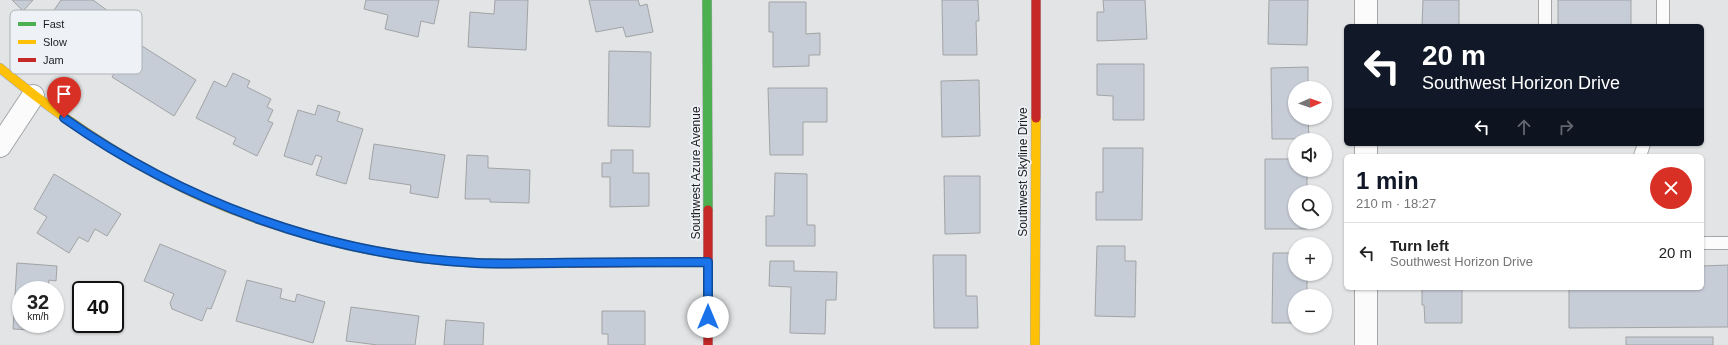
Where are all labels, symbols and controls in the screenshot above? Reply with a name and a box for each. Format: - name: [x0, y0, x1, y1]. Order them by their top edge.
- legend: [10, 10, 142, 74]
- text: Fast: [43, 18, 64, 30]
- text: Slow: [43, 36, 67, 48]
- icon: left: [1356, 40, 1408, 92]
- text: 20 m: [1422, 40, 1486, 71]
- text: Jam: [43, 54, 64, 66]
- text: Southwest Horizon Drive: [1422, 73, 1620, 93]
- pin: [47, 77, 81, 118]
- north arrow: [1288, 81, 1332, 125]
- map controls: [1288, 81, 1332, 333]
- icon: arrive: [53, 83, 75, 105]
- street label: Southwest Azure Avenue: [689, 106, 703, 240]
- street label: Southwest Skyline Drive: [1016, 107, 1030, 237]
- icon: left: [1471, 116, 1493, 138]
- icon: ahead: [1513, 116, 1535, 138]
- icon: right: [1555, 116, 1577, 138]
- button: sound: [1288, 133, 1332, 177]
- text: 1 min: [1356, 167, 1419, 194]
- button: close: [1650, 167, 1692, 209]
- button: search: [1288, 185, 1332, 229]
- text: 210 m · 18:27: [1356, 196, 1436, 211]
- button: +: [1288, 237, 1332, 281]
- text: Turn left: [1390, 237, 1449, 254]
- icon: left: [1356, 242, 1378, 264]
- text: 20 m: [1659, 244, 1692, 261]
- text: Southwest Horizon Drive: [1390, 254, 1533, 269]
- speed limit sign: 40: [72, 281, 124, 333]
- button: −: [1288, 289, 1332, 333]
- text: 32: [27, 291, 49, 313]
- position arrow: [687, 296, 729, 338]
- text: km/h: [27, 311, 49, 322]

